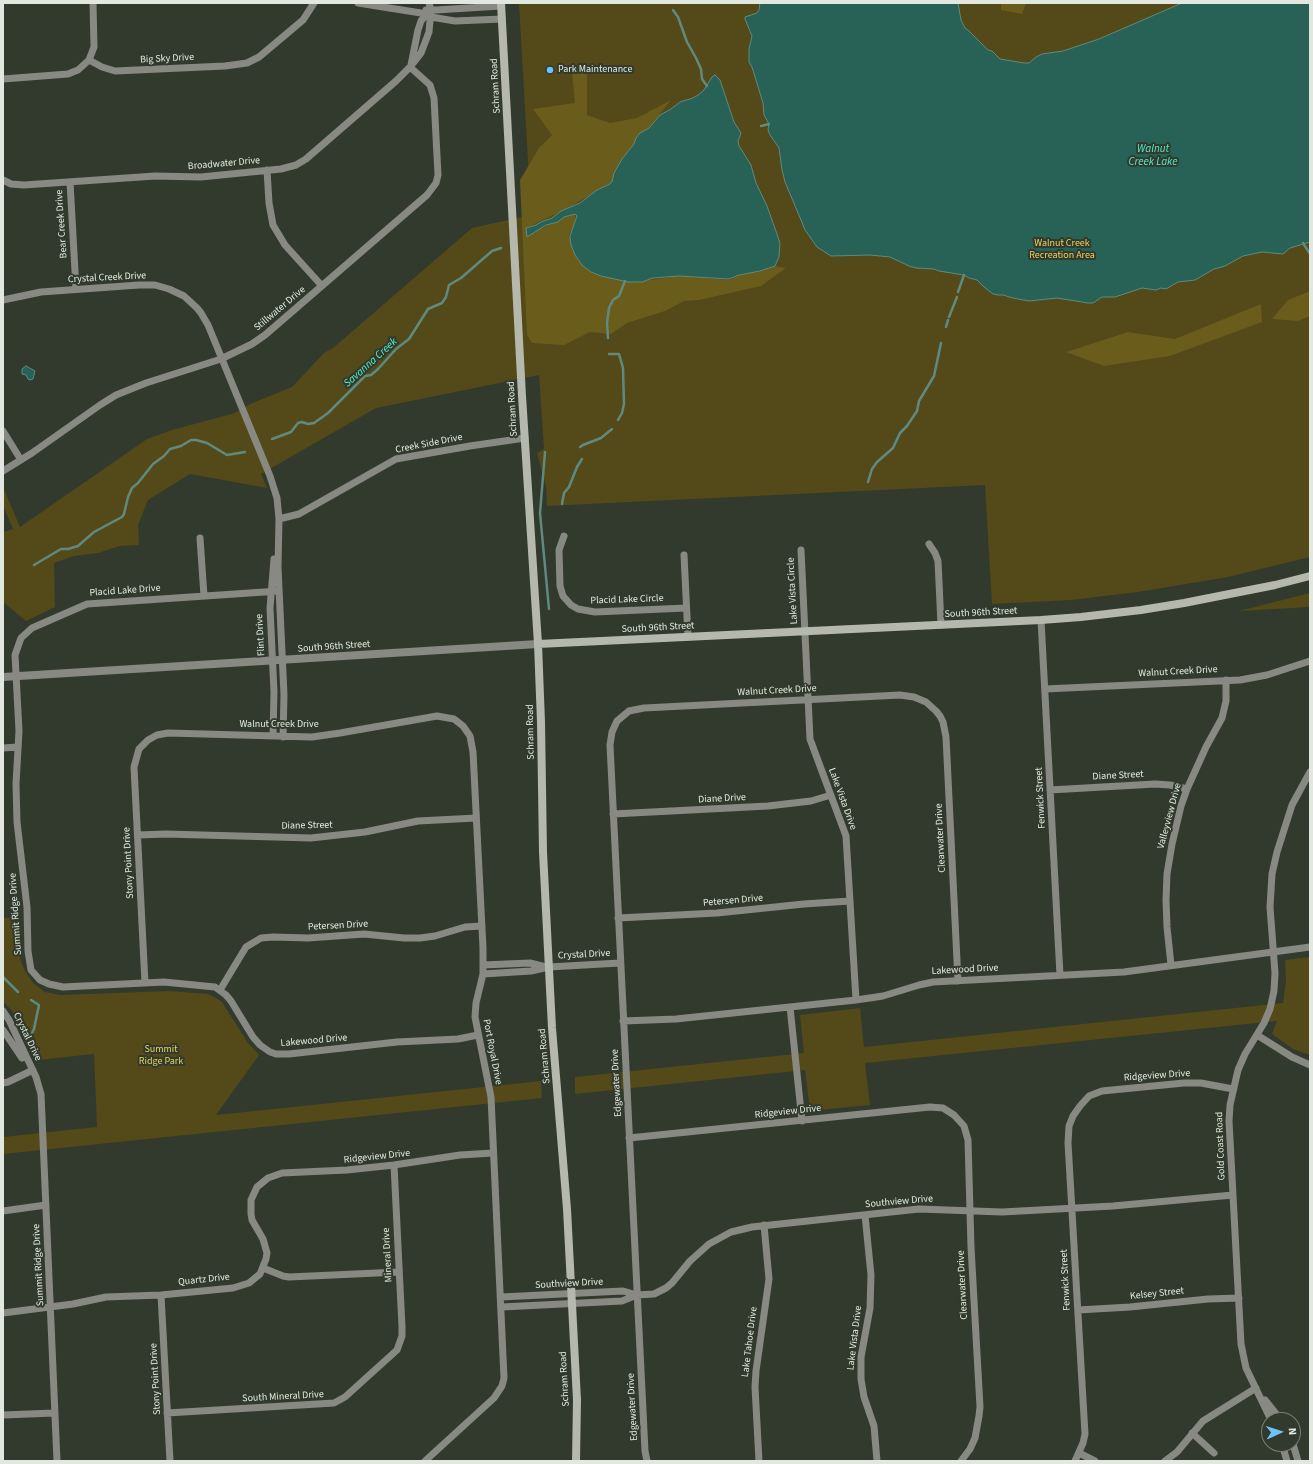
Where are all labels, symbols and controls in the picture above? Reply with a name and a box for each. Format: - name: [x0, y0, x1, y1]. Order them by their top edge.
- street label: Big Sky Drive: [140, 52, 194, 66]
- street label: Schram Road: [489, 58, 503, 114]
- place label: Park Maintenance: [558, 64, 632, 76]
- marker: Park Maintenance: [545, 65, 555, 75]
- water label: Walnut Creek Lake: [1129, 143, 1177, 169]
- street label: Broadwater Drive: [187, 155, 261, 173]
- street label: Bear Creek Drive: [54, 189, 70, 259]
- park label: Walnut Creek Recreation Area: [1029, 238, 1095, 262]
- street label: Crystal Creek Drive: [68, 270, 146, 286]
- street label: Stillwater Drive: [252, 284, 308, 334]
- water label: Savanna Creek: [342, 336, 400, 390]
- street label: Schram Road: [506, 381, 520, 437]
- street label: Creek Side Drive: [395, 432, 463, 456]
- street label: Lake Vista Circle: [785, 557, 801, 625]
- street label: Placid Lake Drive: [89, 583, 161, 599]
- street label: Placid Lake Circle: [590, 593, 664, 607]
- street label: South 96th Street: [944, 605, 1018, 621]
- street label: Flint Drive: [254, 613, 268, 657]
- street label: South 96th Street: [621, 620, 695, 636]
- street label: South 96th Street: [297, 638, 371, 656]
- street label: Walnut Creek Drive: [1138, 664, 1218, 680]
- street label: Walnut Creek Drive: [737, 683, 817, 699]
- street label: Schram Road: [525, 704, 537, 760]
- street label: Walnut Creek Drive: [239, 719, 319, 731]
- street label: Lake Vista Drive: [825, 766, 859, 832]
- street label: Fenwick Street: [1033, 767, 1049, 829]
- street label: Diane Street: [1092, 769, 1144, 783]
- street label: Valleyview Drive: [1155, 782, 1185, 850]
- street label: Diane Drive: [698, 792, 746, 806]
- street label: Clearwater Drive: [933, 803, 949, 873]
- street label: Diane Street: [281, 820, 333, 832]
- street label: Stony Point Drive: [121, 827, 137, 899]
- street label: Summit Ridge Drive: [7, 872, 25, 956]
- street label: Petersen Drive: [702, 892, 764, 910]
- street label: Petersen Drive: [308, 918, 368, 934]
- street label: Crystal Drive: [557, 948, 611, 962]
- street label: Lakewood Drive: [931, 962, 999, 978]
- street label: Crystal Drive: [10, 1011, 44, 1063]
- street label: Port Royal Drive: [480, 1018, 504, 1086]
- street label: Schram Road: [537, 1028, 553, 1084]
- street label: Lakewood Drive: [280, 1032, 348, 1050]
- park label: Summit Ridge Park: [139, 1044, 183, 1068]
- street label: Edgewater Drive: [609, 1049, 625, 1117]
- street label: Ridgeview Drive: [1123, 1068, 1191, 1084]
- street label: Ridgeview Drive: [754, 1103, 822, 1121]
- street label: Gold Coast Road: [1214, 1112, 1228, 1180]
- street label: Ridgeview Drive: [343, 1148, 411, 1166]
- street label: Southview Drive: [865, 1193, 933, 1211]
- street label: Summit Ridge Drive: [31, 1224, 47, 1306]
- street label: Mineral Drive: [381, 1227, 395, 1283]
- street label: Fenwick Street: [1058, 1249, 1074, 1311]
- street label: Clearwater Drive: [955, 1250, 971, 1320]
- street label: Quartz Drive: [178, 1271, 230, 1289]
- street label: Southview Drive: [535, 1276, 603, 1292]
- street label: Kelsey Street: [1129, 1285, 1185, 1303]
- street label: Lake Vista Drive: [845, 1305, 865, 1371]
- street label: Lake Tahoe Drive: [740, 1306, 760, 1378]
- street label: Stony Point Drive: [148, 1343, 164, 1415]
- street label: Schram Road: [558, 1351, 572, 1407]
- street label: Edgewater Drive: [625, 1373, 641, 1441]
- street label: South Mineral Drive: [242, 1389, 324, 1405]
- north arrow: [1261, 1412, 1301, 1452]
- text: N: [1285, 1427, 1300, 1435]

